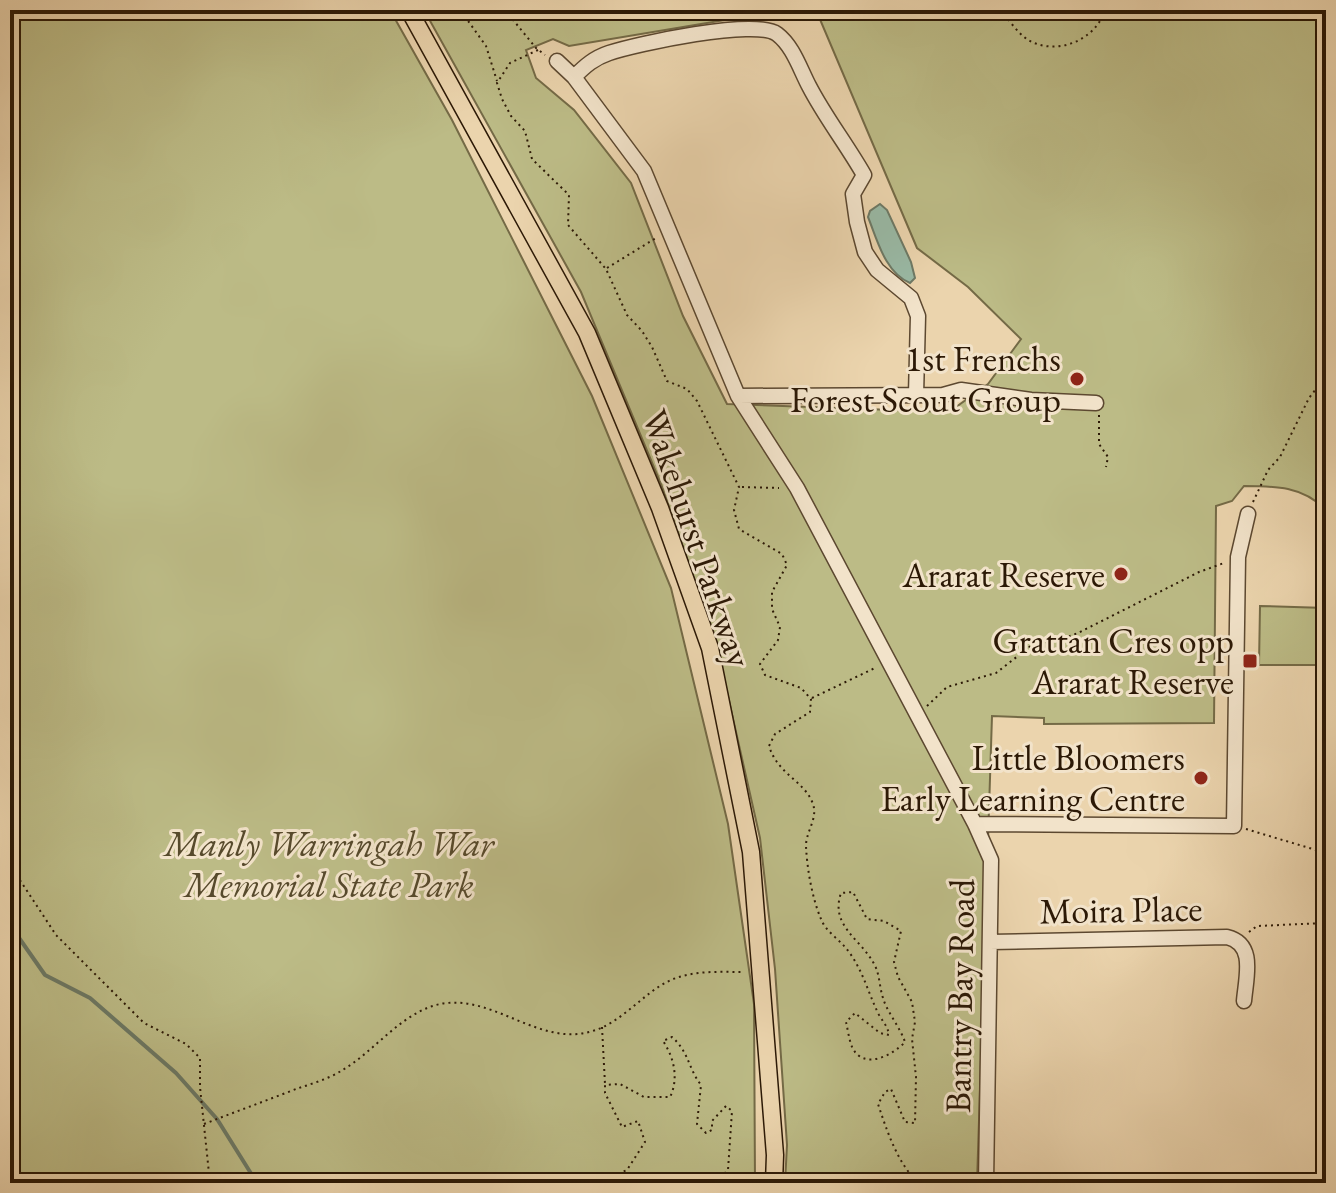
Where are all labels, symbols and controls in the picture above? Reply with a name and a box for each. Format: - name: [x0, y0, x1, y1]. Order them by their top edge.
- place label: 1st Frenchs Forest Scout Group: [790, 335, 1061, 423]
- marker: 1st Frenchs Forest Scout Group: [1068, 370, 1086, 388]
- street label: Wakehurst Parkway: [631, 403, 764, 673]
- place label: Ararat Reserve: [901, 551, 1105, 598]
- marker: Ararat Reserve: [1112, 565, 1130, 583]
- place label: Grattan Cres opp Ararat Reserve: [993, 617, 1234, 705]
- marker: Grattan Cres opp Ararat Reserve: [1241, 652, 1259, 670]
- place label: Little Bloomers Early Learning Centre: [880, 734, 1185, 822]
- marker: Little Bloomers Early Learning Centre: [1192, 769, 1210, 787]
- park label: Manly Warringah War Memorial State Park: [162, 820, 496, 908]
- street label: Bantry Bay Road: [934, 878, 985, 1114]
- street label: Moira Place: [1039, 885, 1203, 934]

